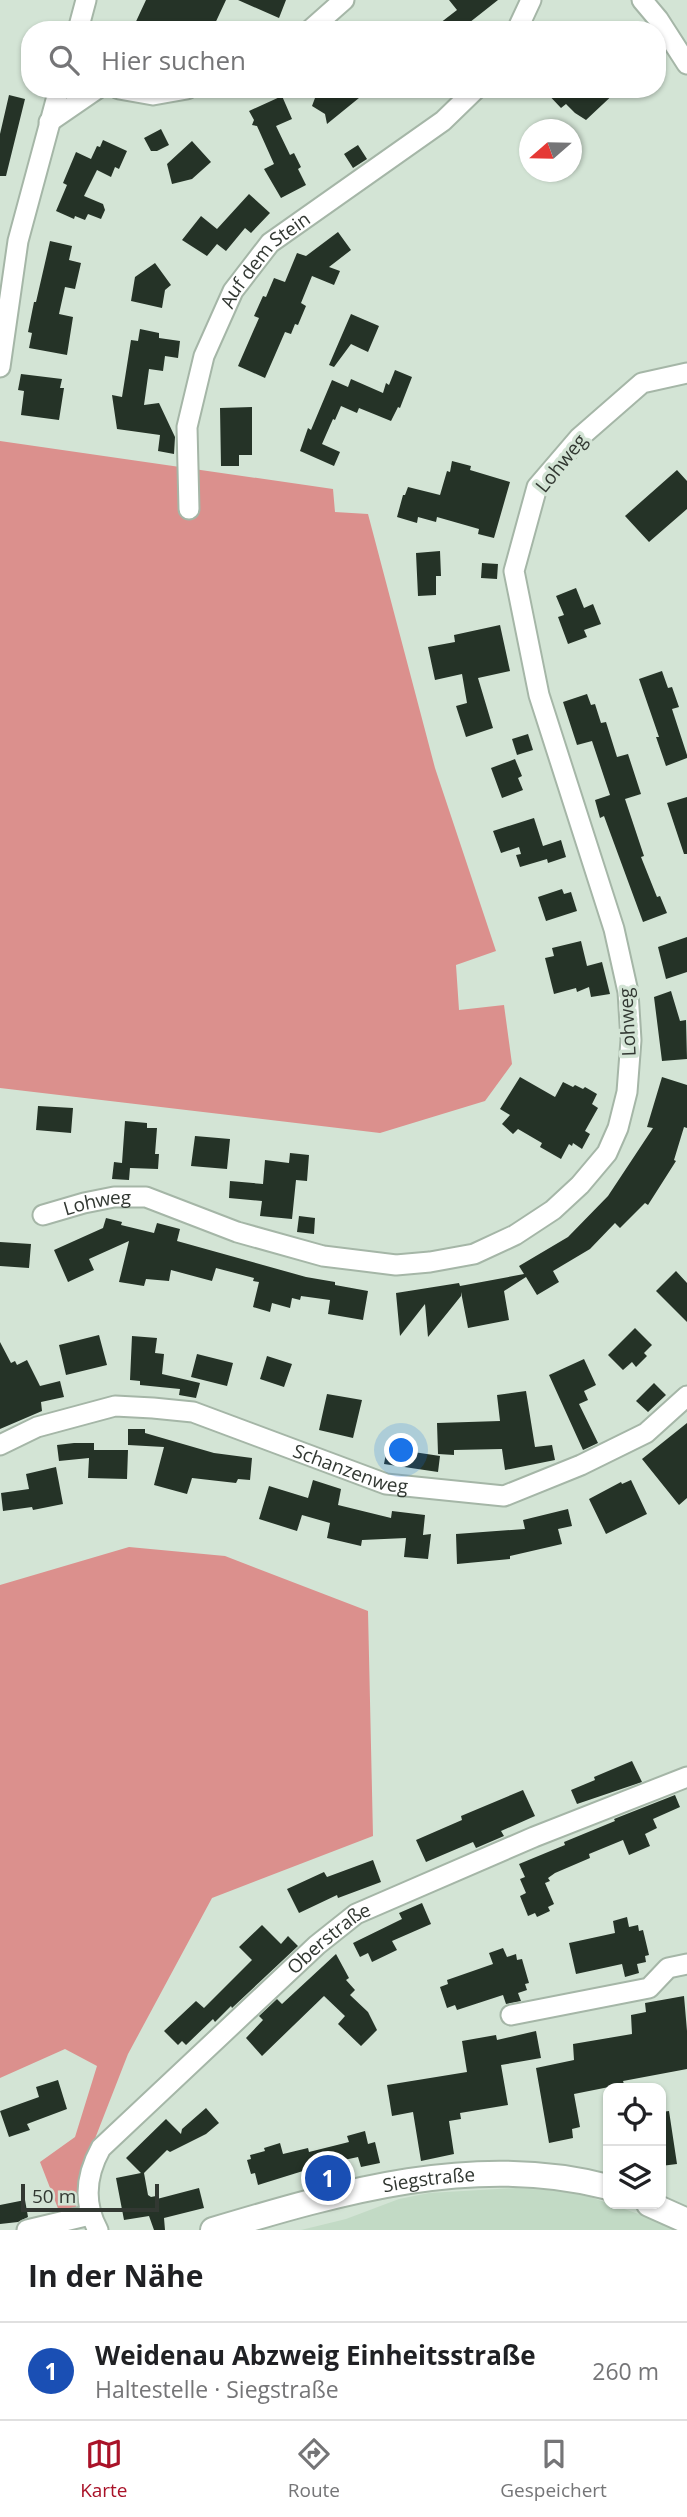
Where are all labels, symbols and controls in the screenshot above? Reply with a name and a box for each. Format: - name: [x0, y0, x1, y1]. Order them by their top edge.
- search box: [21, 21, 666, 98]
- icon: search: [45, 41, 83, 79]
- text: Hier suchen: [101, 42, 246, 78]
- north arrow: [519, 119, 582, 182]
- street label: Auf dem Stein: [214, 206, 315, 312]
- street label: Lohweg: [529, 428, 593, 498]
- street label: Lohweg: [612, 987, 642, 1057]
- street label: Lohweg: [60, 1184, 131, 1221]
- your location: [384, 1433, 418, 1467]
- street label: Schanzenweg: [289, 1437, 409, 1499]
- street label: Oberstraße: [281, 1896, 375, 1980]
- map controls: [603, 2083, 666, 2209]
- button: locate: [603, 2083, 666, 2146]
- button: layers: [603, 2146, 666, 2209]
- pin: 1: [305, 2152, 351, 2204]
- street label: Siegstraße: [380, 2161, 476, 2198]
- scale bar: [21, 2181, 159, 2213]
- text: 50 m: [32, 2183, 76, 2209]
- text: In der Nähe: [28, 2255, 204, 2296]
- text: Weidenau Abzweig Einheitsstraße: [95, 2337, 536, 2373]
- text: 1: [44, 2355, 58, 2387]
- text: 260 m: [592, 2355, 659, 2387]
- text: Haltestelle · Siegstraße: [95, 2373, 339, 2405]
- tab: Karte: [80, 2435, 128, 2503]
- tab: Route: [288, 2435, 340, 2503]
- tab: Gespeichert: [500, 2435, 607, 2503]

